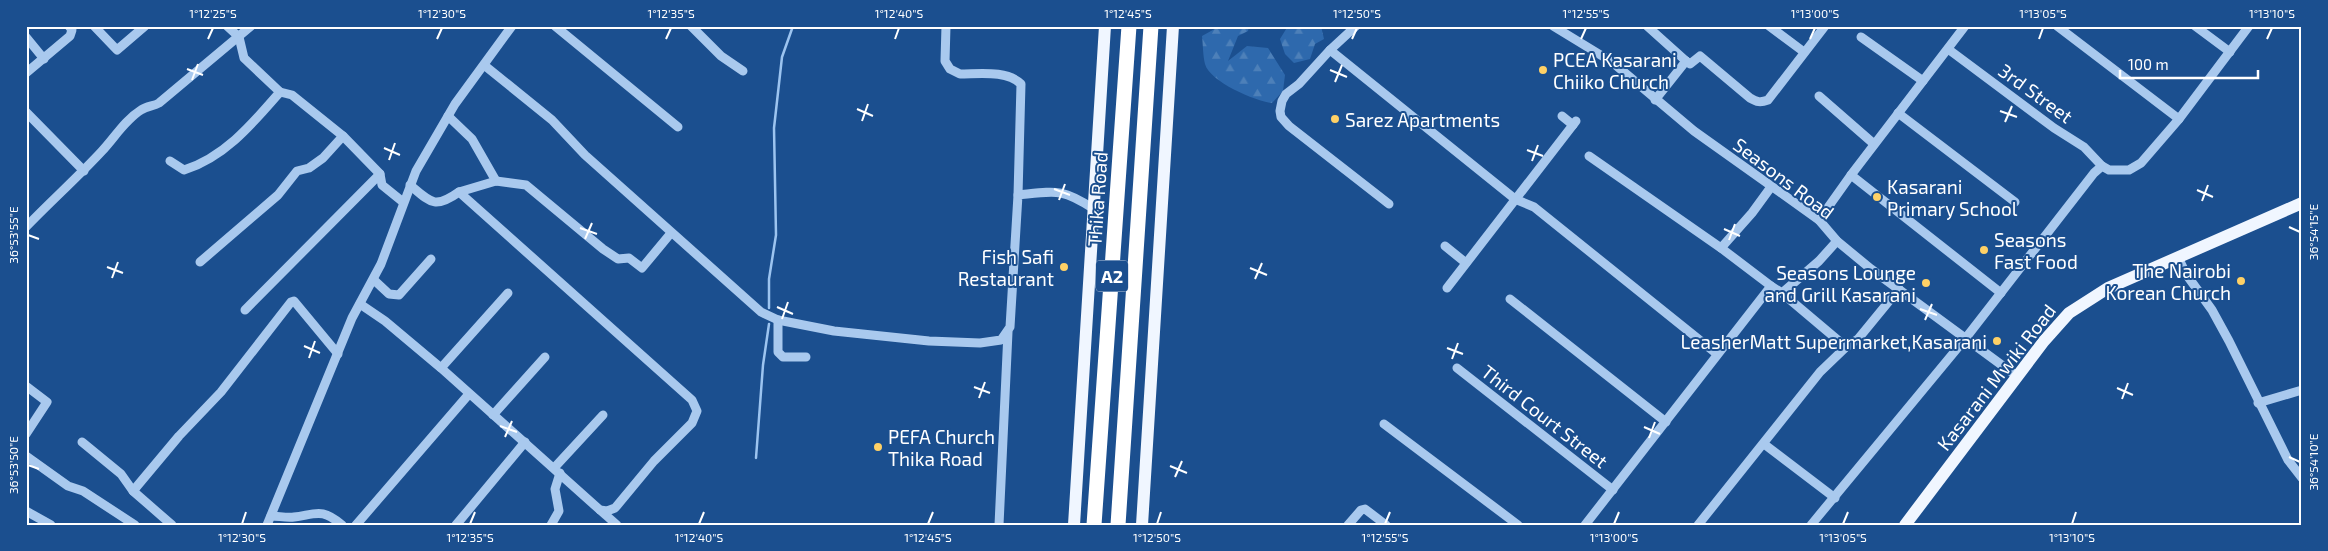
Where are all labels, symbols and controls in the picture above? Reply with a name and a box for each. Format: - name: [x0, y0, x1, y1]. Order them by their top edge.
- text: 1°12'25"S: [189, 6, 237, 20]
- text: 1°12'30"S: [418, 6, 466, 20]
- text: 1°12'35"S: [647, 6, 695, 20]
- text: 1°12'40"S: [875, 6, 924, 20]
- text: 1°12'45"S: [1104, 6, 1152, 20]
- text: 1°12'50"S: [1333, 6, 1381, 20]
- text: 1°12'55"S: [1563, 6, 1610, 20]
- text: 1°13'00"S: [1791, 6, 1840, 20]
- text: 1°13'05"S: [2019, 6, 2067, 20]
- text: 1°13'10"S: [2249, 6, 2295, 20]
- place label: PCEA Kasarani Chiiko Church: [1553, 48, 1677, 93]
- scale bar: [2120, 48, 2258, 80]
- text: 100 m: [2128, 55, 2169, 73]
- street label: 3rd Street: [1994, 58, 2078, 128]
- marker: PCEA Kasarani Chiiko Church: [1537, 64, 1549, 76]
- place label: Sarez Apartments: [1345, 108, 1500, 131]
- marker: Sarez Apartments: [1329, 113, 1341, 125]
- street label: Seasons Road: [1729, 133, 1839, 223]
- street label: Thika Road: [1082, 151, 1112, 247]
- place label: Kasarani Primary School: [1887, 175, 2018, 220]
- marker: Kasarani Primary School: [1871, 191, 1883, 203]
- text: 36°54'15"E: [2306, 204, 2320, 260]
- text: 36°53'55"E: [6, 206, 20, 264]
- place label: Seasons Fast Food: [1994, 228, 2078, 273]
- marker: Seasons Fast Food: [1978, 244, 1990, 256]
- place label: Fish Safi Restaurant: [958, 245, 1054, 290]
- place label: The Nairobi Korean Church: [2106, 259, 2231, 304]
- road number: A2: [1096, 260, 1128, 292]
- marker: Fish Safi Restaurant: [1058, 261, 1070, 273]
- place label: Seasons Lounge and Grill Kasarani: [1765, 261, 1916, 306]
- marker: The Nairobi Korean Church: [2235, 275, 2247, 287]
- marker: Seasons Lounge and Grill Kasarani: [1920, 277, 1932, 289]
- street label: Kasarani Mwiki Road: [1932, 299, 2060, 455]
- place label: LeasherMatt Supermarket,Kasarani: [1681, 330, 1987, 353]
- marker: LeasherMatt Supermarket,Kasarani: [1991, 335, 2003, 347]
- street label: Third Court Street: [1477, 360, 1613, 472]
- place label: PEFA Church Thika Road: [888, 425, 995, 470]
- text: 36°54'10"E: [2306, 433, 2320, 491]
- text: 36°53'50"E: [6, 436, 20, 494]
- marker: PEFA Church Thika Road: [872, 441, 884, 453]
- text: 1°12'30"S: [218, 530, 266, 544]
- text: 1°12'35"S: [446, 530, 494, 544]
- text: 1°12'40"S: [675, 530, 724, 544]
- text: 1°12'45"S: [904, 530, 952, 544]
- text: 1°12'50"S: [1133, 530, 1181, 544]
- text: 1°12'55"S: [1362, 530, 1409, 544]
- text: 1°13'00"S: [1590, 530, 1639, 544]
- text: 1°13'05"S: [1819, 530, 1867, 544]
- text: 1°13'10"S: [2049, 530, 2095, 544]

